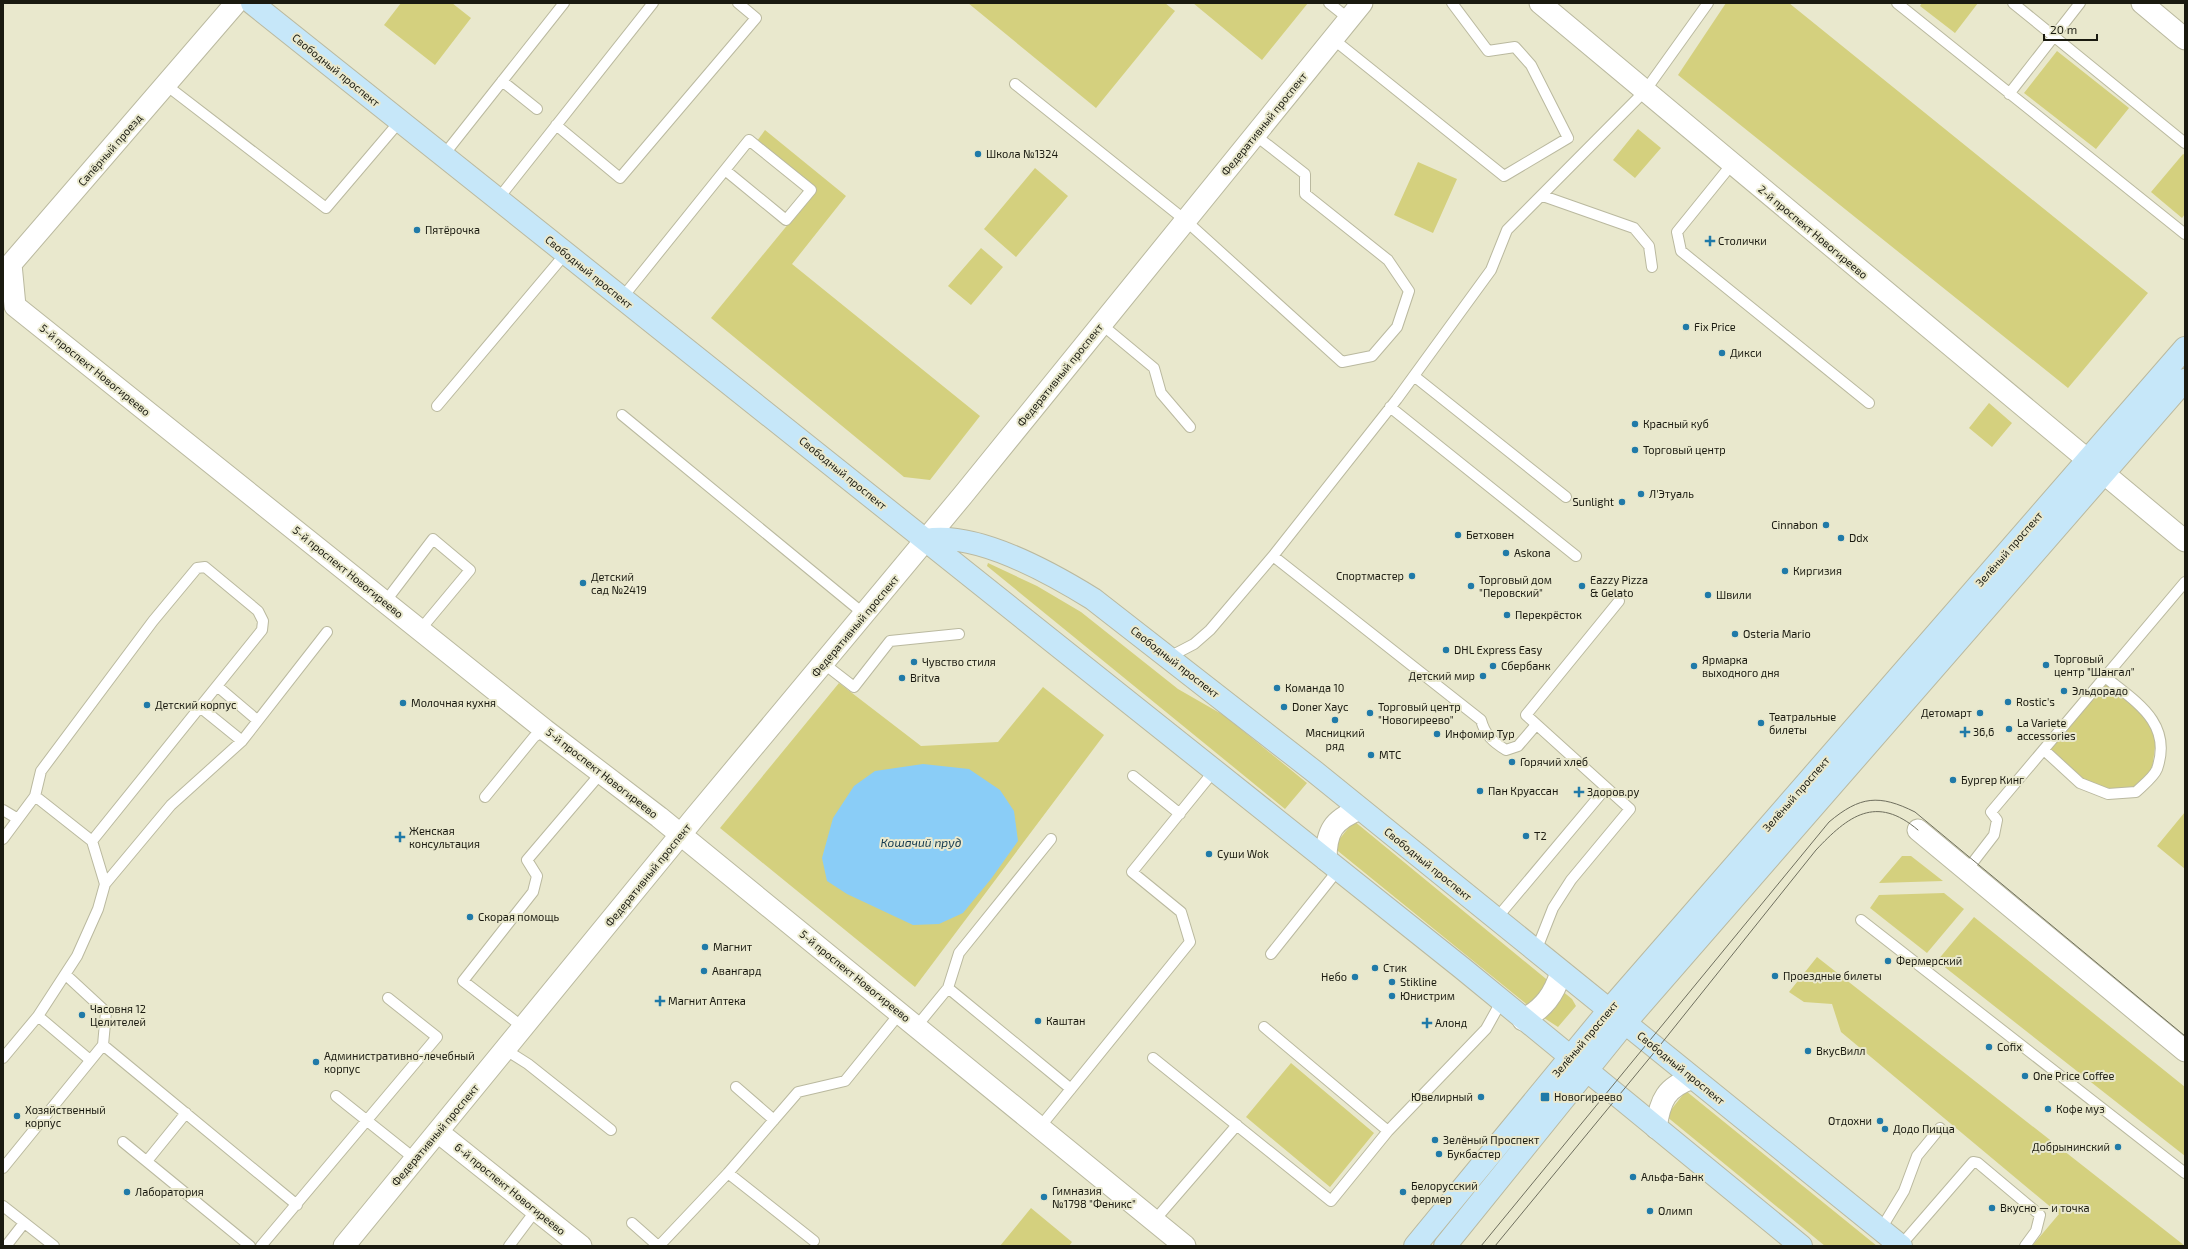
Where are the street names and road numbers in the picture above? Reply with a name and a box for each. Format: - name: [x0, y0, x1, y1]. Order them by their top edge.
- street label: Свободный проспект: [290, 30, 383, 109]
- street label: Федеративный проспект: [1218, 69, 1310, 178]
- street label: Сапёрный проезд: [75, 111, 145, 188]
- street label: 2-й проспект Новогиреево: [1756, 182, 1871, 281]
- street label: Свободный проспект: [543, 232, 636, 311]
- street label: Федеративный проспект: [1014, 320, 1106, 429]
- street label: 5-й проспект Новогиреево: [37, 321, 153, 418]
- street label: Свободный проспект: [797, 433, 890, 512]
- street label: Зелёный проспект: [1972, 508, 2045, 589]
- street label: 5-й проспект Новогиреево: [290, 523, 406, 620]
- street label: Федеративный проспект: [808, 572, 901, 679]
- street label: Свободный проспект: [1128, 623, 1223, 701]
- street label: 5-й проспект Новогиреево: [544, 725, 661, 820]
- street label: Зелёный проспект: [1759, 753, 1832, 834]
- street label: Федеративный проспект: [602, 820, 694, 929]
- street label: Свободный проспект: [1382, 824, 1475, 903]
- street label: 5-й проспект Новогиреево: [797, 927, 913, 1024]
- street label: Зелёный проспект: [1549, 998, 1621, 1079]
- street label: Свободный проспект: [1635, 1028, 1728, 1107]
- street label: Федеративный проспект: [388, 1081, 481, 1188]
- street label: 6-й проспект Новогиреево: [452, 1140, 568, 1237]

